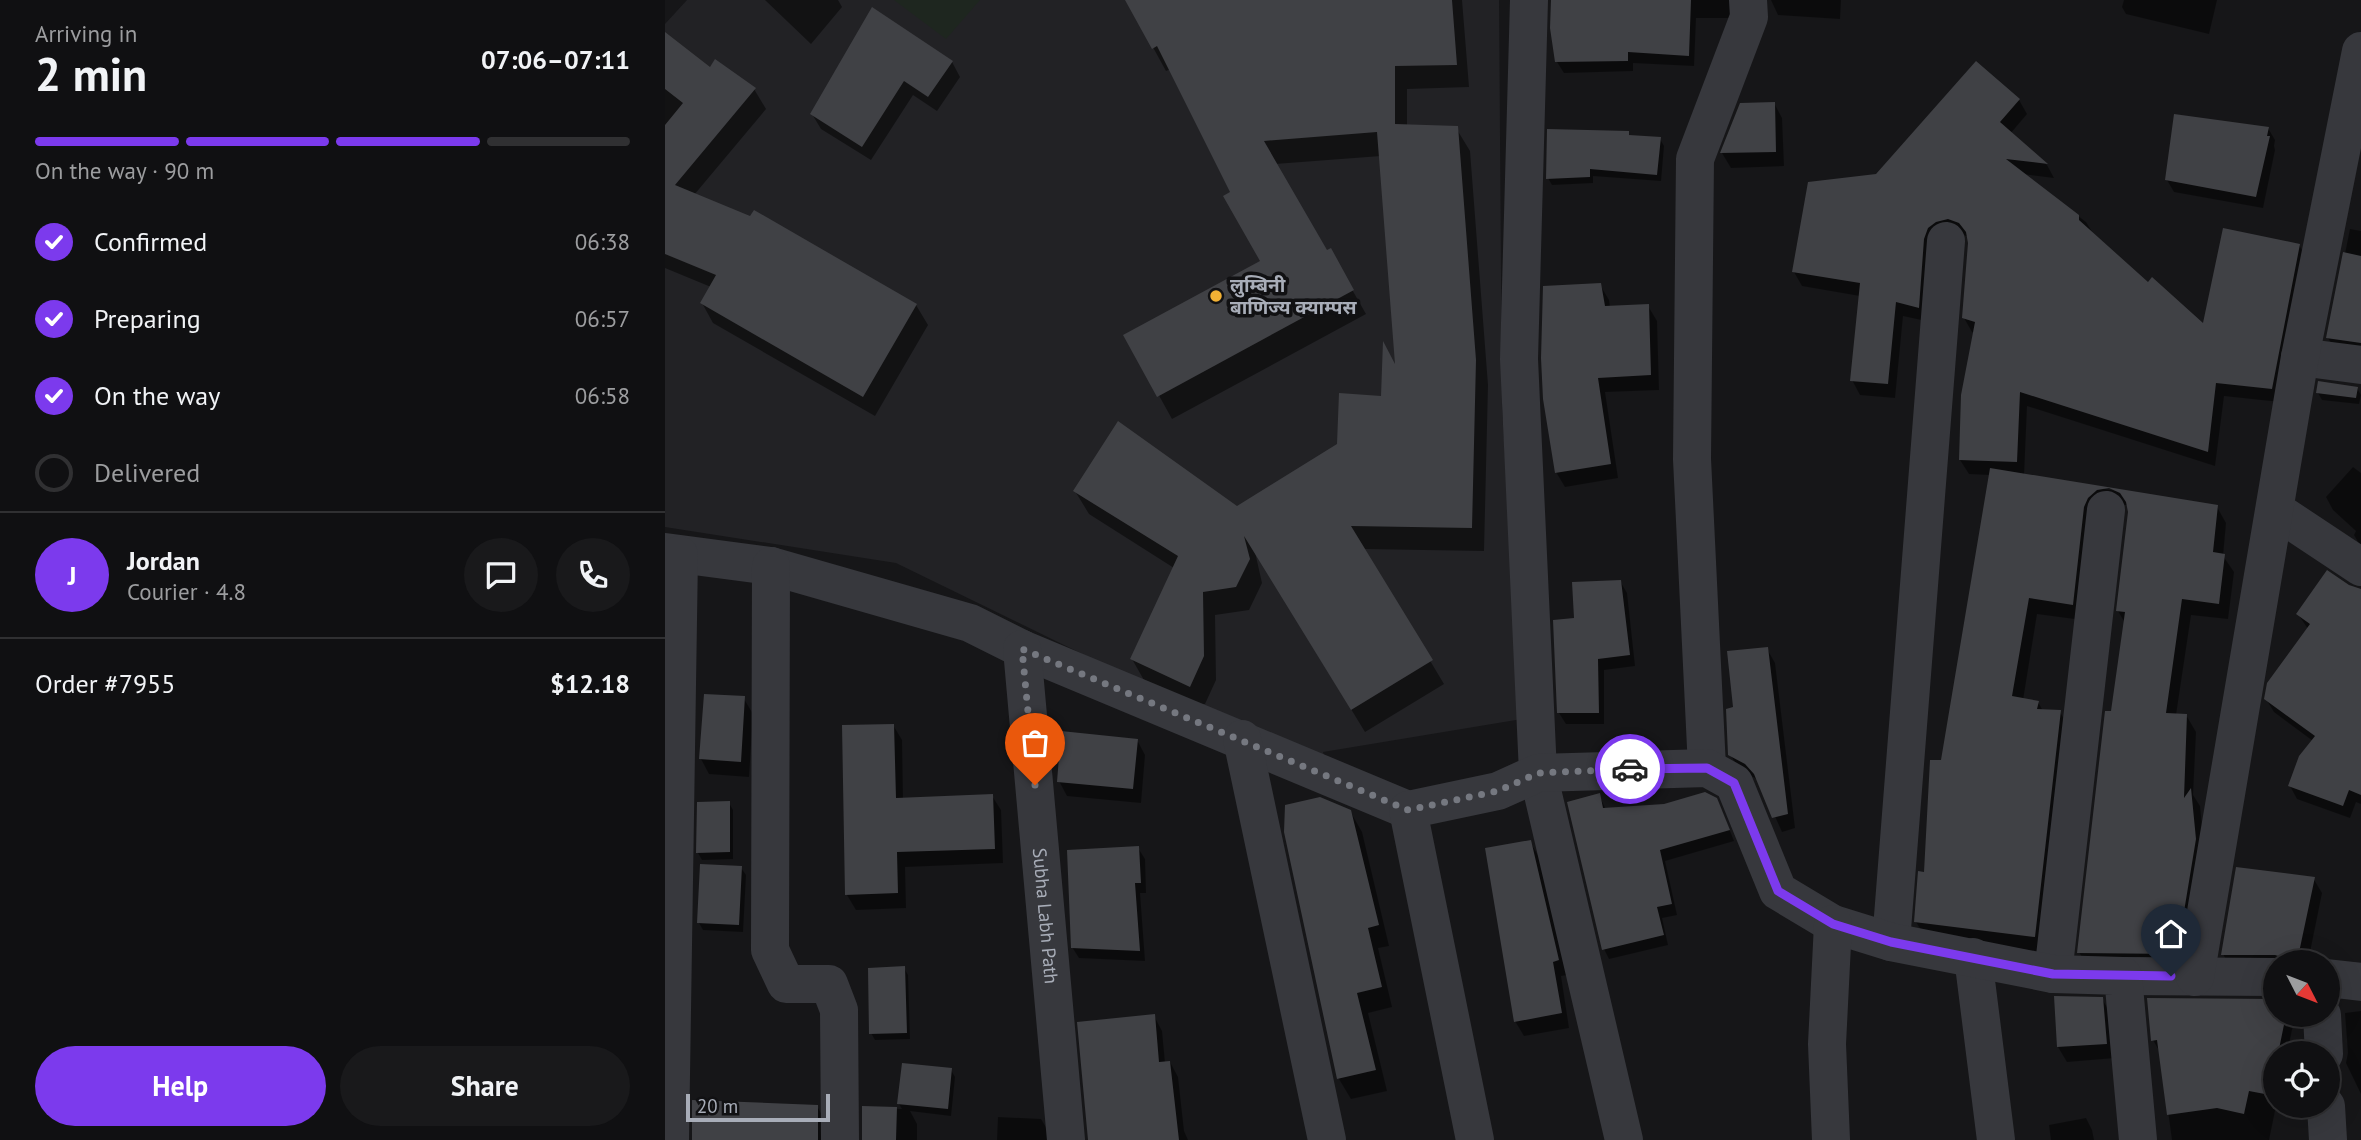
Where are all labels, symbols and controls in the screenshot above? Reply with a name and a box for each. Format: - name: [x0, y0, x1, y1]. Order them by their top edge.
- text: Arriving in: [35, 19, 137, 48]
- text: 07:06–07:11: [481, 43, 630, 76]
- text: 2 min: [35, 44, 147, 104]
- text: On the way · 90 m: [35, 156, 214, 185]
- icon: check: [35, 223, 73, 261]
- text: Confirmed: [94, 225, 207, 258]
- text: 06:38: [575, 227, 630, 256]
- place label: लुम्बिनी बाणिज्य क्याम्पस: [1230, 273, 1357, 319]
- marker: लुम्बिनी बाणिज्य क्याम्पस: [1208, 288, 1224, 304]
- icon: check: [35, 300, 73, 338]
- text: Preparing: [94, 302, 201, 335]
- text: 06:57: [575, 304, 630, 333]
- icon: check: [35, 377, 73, 415]
- text: On the way: [94, 379, 220, 412]
- text: 06:58: [575, 381, 630, 410]
- text: Delivered: [94, 456, 200, 489]
- button: chat: [464, 538, 538, 612]
- button: phone: [556, 538, 630, 612]
- text: Jordan: [127, 544, 200, 577]
- text: J: [68, 559, 76, 592]
- text: Courier · 4.8: [127, 577, 246, 606]
- text: Order #7955: [35, 667, 175, 700]
- text: $12.18: [550, 667, 630, 700]
- pin: [1005, 713, 1065, 785]
- icon: bag: [1016, 724, 1054, 762]
- courier: [1595, 734, 1665, 804]
- icon: car: [1611, 750, 1649, 788]
- street label: Subha Labh Path: [1028, 847, 1064, 985]
- pin: [2141, 904, 2201, 976]
- icon: home: [2152, 915, 2190, 953]
- north arrow: [2263, 950, 2340, 1027]
- map controls: [2263, 950, 2340, 1118]
- button: locate: [2263, 1041, 2340, 1118]
- button: Help: [35, 1046, 326, 1126]
- button: Share: [340, 1046, 630, 1126]
- scale bar: [686, 1091, 829, 1123]
- text: 20 m: [697, 1094, 738, 1118]

